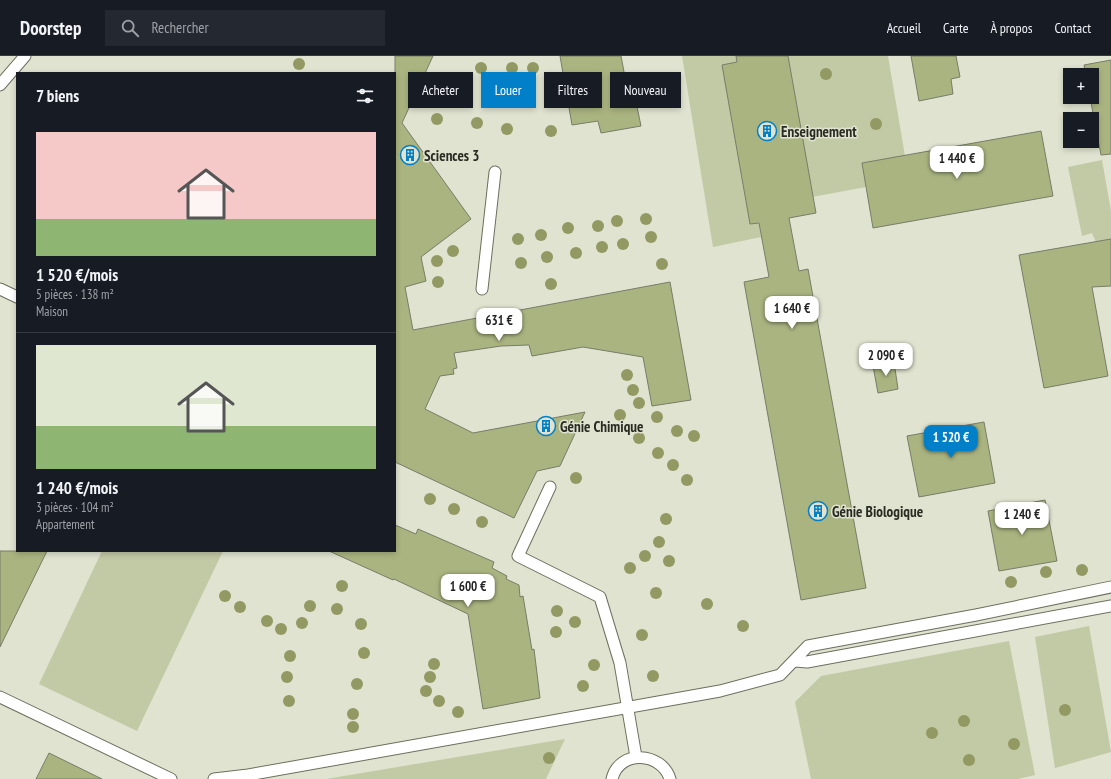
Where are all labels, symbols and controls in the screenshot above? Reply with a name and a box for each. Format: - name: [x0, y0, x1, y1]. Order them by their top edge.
- search box: [105, 10, 385, 46]
- text: Doorstep: [20, 16, 81, 40]
- icon: search: [119, 17, 141, 39]
- text: Rechercher: [151, 18, 209, 37]
- text: Accueil: [887, 19, 921, 37]
- text: Carte: [943, 19, 969, 37]
- text: À propos: [991, 19, 1033, 37]
- text: Contact: [1055, 19, 1091, 37]
- map controls: [1063, 68, 1099, 148]
- button: +: [1063, 68, 1099, 104]
- chip: Acheter: [408, 72, 473, 108]
- chip: Louer: [481, 72, 536, 108]
- chip: Filtres: [544, 72, 602, 108]
- chip: Nouveau: [610, 72, 681, 108]
- text: 7 biens: [36, 85, 79, 107]
- icon: filters: [354, 85, 376, 107]
- button: −: [1063, 112, 1099, 148]
- building icon: Enseignement: [756, 120, 778, 142]
- place label: Enseignement: [781, 122, 857, 141]
- building icon: Sciences 3: [399, 144, 421, 166]
- place label: Sciences 3: [424, 146, 479, 165]
- pin: 1 440 €: [920, 146, 994, 180]
- text: 1 440 €: [939, 150, 975, 167]
- icon: home: [170, 158, 242, 230]
- text: 1 520 €/mois: [36, 264, 118, 286]
- text: 5 pièces · 138 m²: [36, 286, 114, 303]
- pin: 1 640 €: [755, 296, 829, 330]
- text: 1 640 €: [774, 300, 810, 317]
- text: Maison: [36, 303, 68, 320]
- pin: 631 €: [471, 308, 527, 342]
- text: 631 €: [485, 312, 513, 329]
- pin: 2 090 €: [849, 343, 923, 377]
- text: 2 090 €: [868, 347, 904, 364]
- icon: home: [170, 371, 242, 443]
- building icon: Génie Chimique: [535, 415, 557, 437]
- place label: Génie Chimique: [560, 417, 643, 436]
- pin: 1 520 €: [914, 425, 988, 459]
- text: 1 520 €: [933, 429, 969, 446]
- text: 1 240 €/mois: [36, 477, 118, 499]
- text: 3 pièces · 104 m²: [36, 499, 114, 516]
- building icon: Génie Biologique: [807, 500, 829, 522]
- place label: Génie Biologique: [832, 502, 923, 521]
- pin: 1 240 €: [985, 502, 1059, 536]
- text: 1 240 €: [1004, 506, 1040, 523]
- text: Appartement: [36, 516, 95, 533]
- pin: 1 600 €: [431, 574, 505, 608]
- text: 1 600 €: [450, 578, 486, 595]

